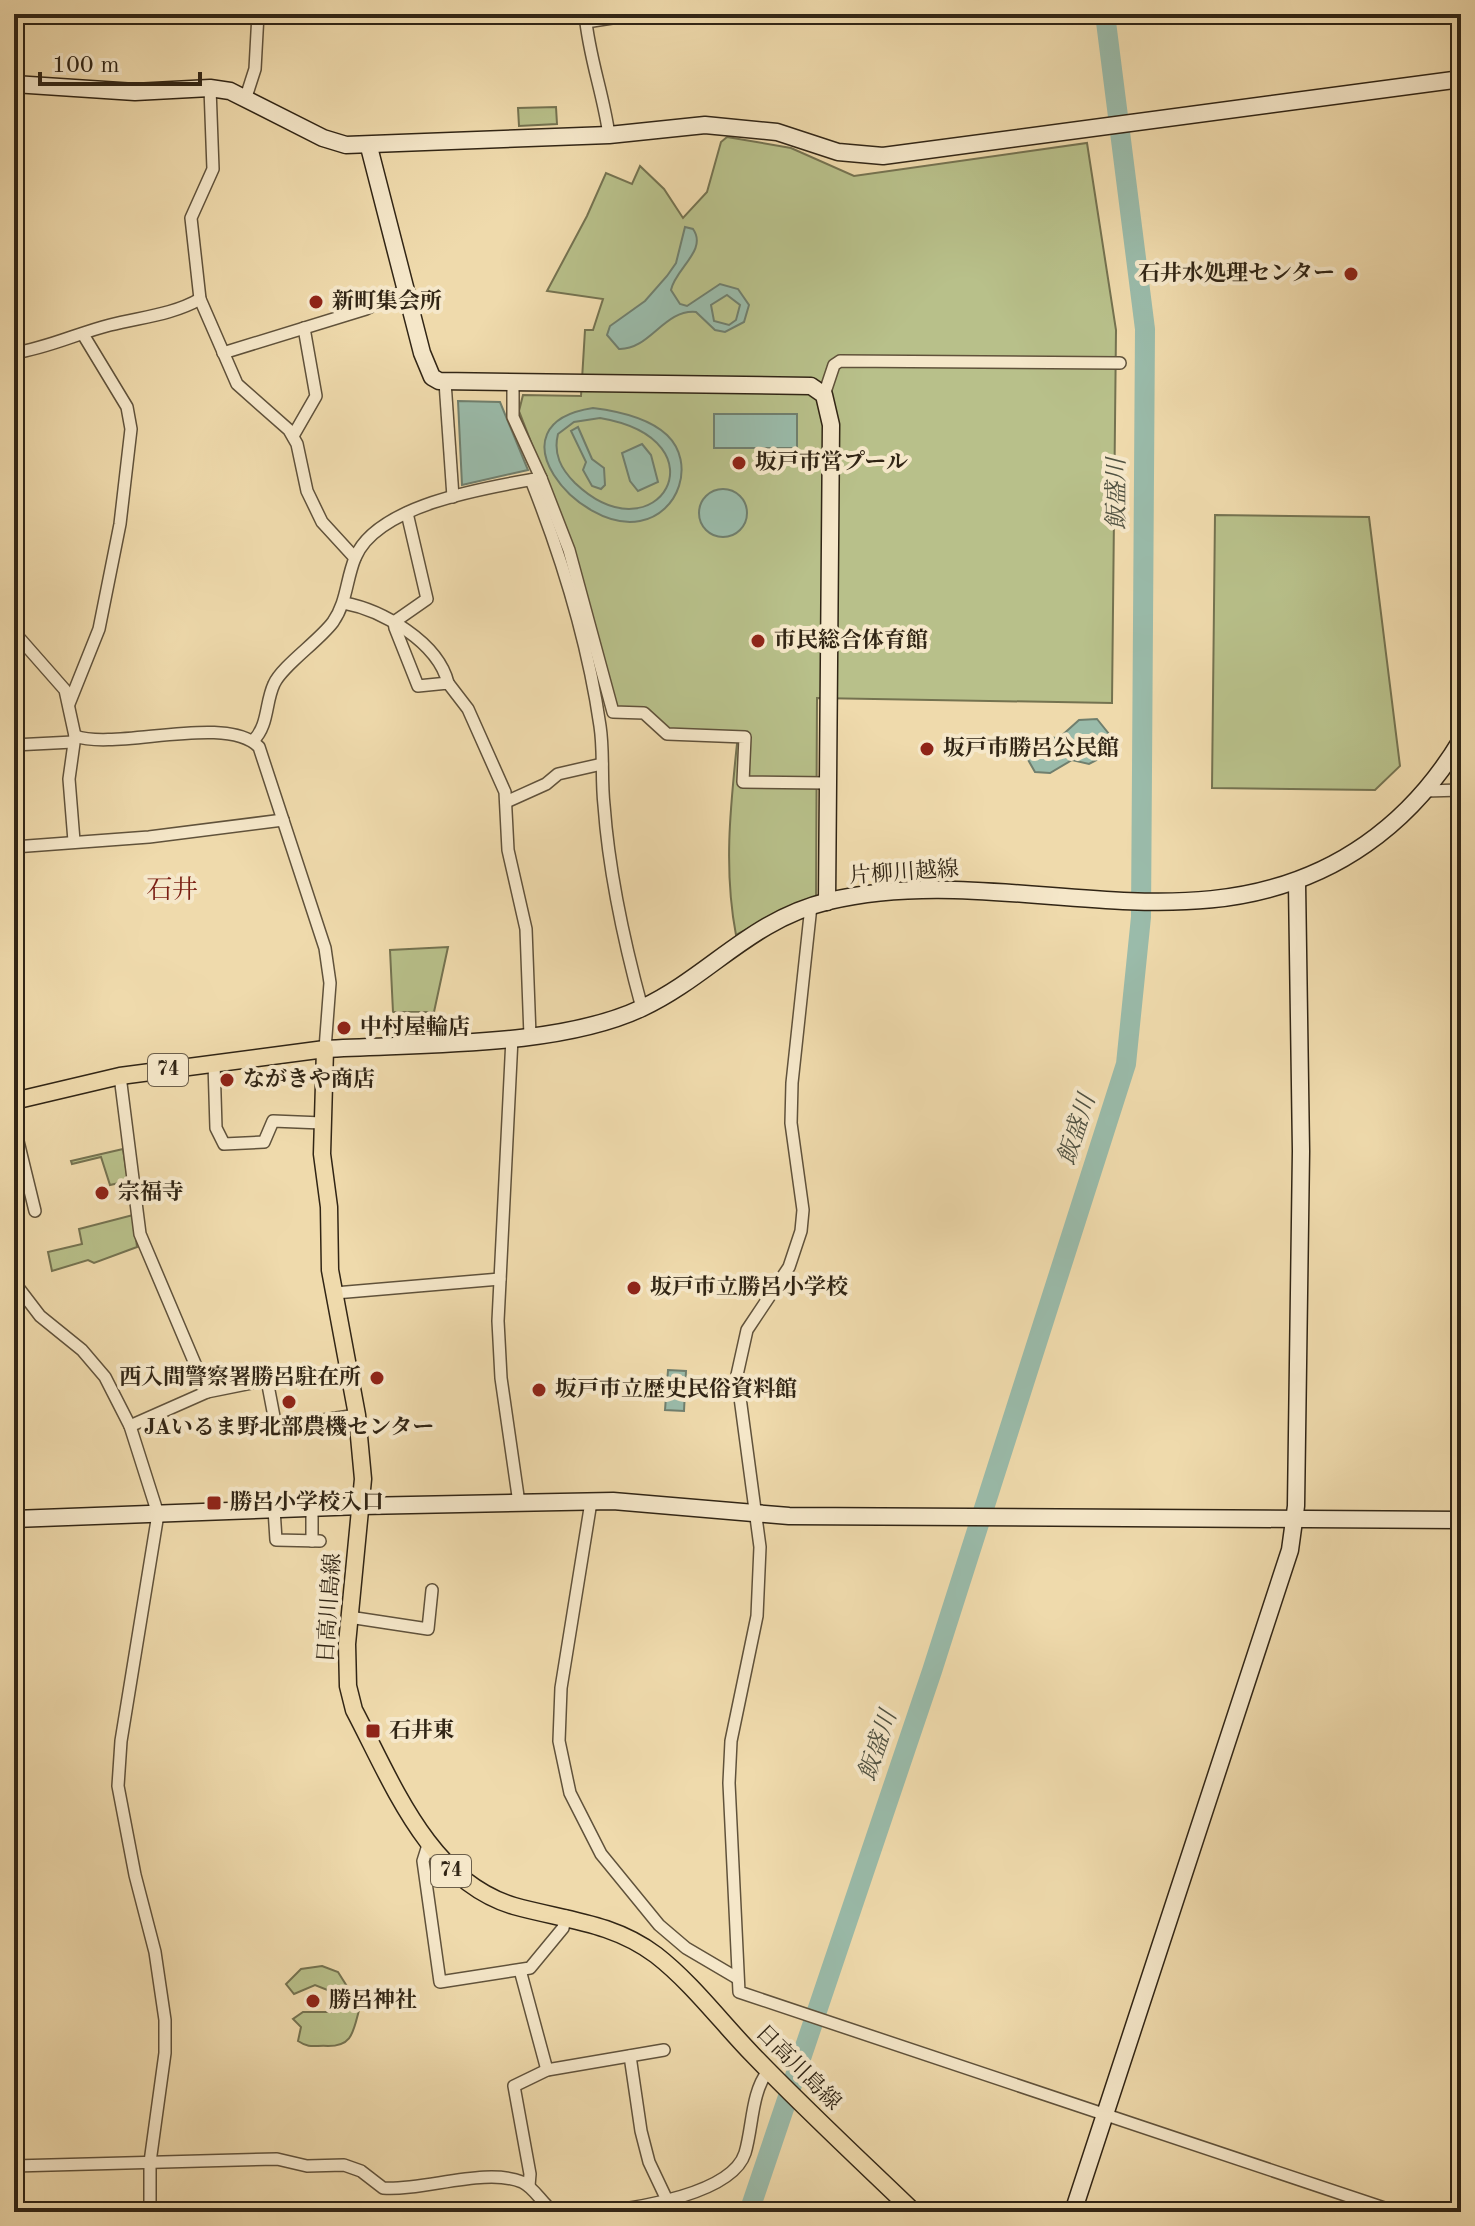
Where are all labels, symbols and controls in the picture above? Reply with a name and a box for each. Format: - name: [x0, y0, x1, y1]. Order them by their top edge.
- scale bar: [40, 36, 200, 86]
- text: 100 m: [52, 54, 120, 78]
- place label: 石井水処理センター: [1138, 261, 1335, 285]
- marker: 石井水処理センター: [1342, 265, 1360, 283]
- place label: 新町集会所: [332, 289, 442, 313]
- marker: 新町集会所: [307, 293, 325, 311]
- place label: 坂戸市営プール: [755, 450, 908, 474]
- marker: 坂戸市営プール: [730, 454, 748, 472]
- water label: 飯盛川: [1103, 455, 1130, 530]
- place label: 市民総合体育館: [774, 628, 928, 652]
- marker: 市民総合体育館: [749, 632, 767, 650]
- place label: 坂戸市勝呂公民館: [943, 736, 1119, 760]
- marker: 坂戸市勝呂公民館: [918, 740, 936, 758]
- street label: 片柳川越線: [848, 856, 960, 888]
- district label: 石井: [146, 876, 198, 904]
- place label: 中村屋輪店: [360, 1015, 470, 1039]
- marker: 中村屋輪店: [335, 1019, 353, 1037]
- road number: 74: [148, 1054, 188, 1086]
- place label: ながきや商店: [243, 1067, 375, 1091]
- marker: ながきや商店: [218, 1071, 236, 1089]
- water label: 飯盛川: [1053, 1088, 1101, 1168]
- place label: 宗福寺: [118, 1180, 184, 1204]
- marker: 宗福寺: [93, 1184, 111, 1202]
- place label: 坂戸市立勝呂小学校: [650, 1275, 848, 1299]
- marker: 坂戸市立勝呂小学校: [625, 1279, 643, 1297]
- place label: 西入間警察署勝呂駐在所: [119, 1365, 361, 1389]
- marker: 西入間警察署勝呂駐在所: [368, 1369, 386, 1387]
- place label: 坂戸市立歴史民俗資料館: [555, 1376, 797, 1401]
- marker: 坂戸市立歴史民俗資料館: [530, 1381, 548, 1399]
- marker: JAいるま野北部農機センター: [280, 1393, 298, 1411]
- place label: JAいるま野北部農機センター: [144, 1415, 434, 1439]
- place label: 勝呂小学校入口: [230, 1490, 384, 1514]
- marker: 勝呂小学校入口: [205, 1494, 223, 1512]
- street label: 日高川島線: [313, 1552, 345, 1664]
- water label: 飯盛川: [853, 1704, 903, 1784]
- place label: 石井東: [389, 1718, 455, 1742]
- marker: 石井東: [364, 1722, 382, 1740]
- road number: 74: [431, 1855, 471, 1887]
- place label: 勝呂神社: [329, 1988, 417, 2012]
- marker: 勝呂神社: [304, 1992, 322, 2010]
- street label: 日高川島線: [751, 2020, 846, 2115]

